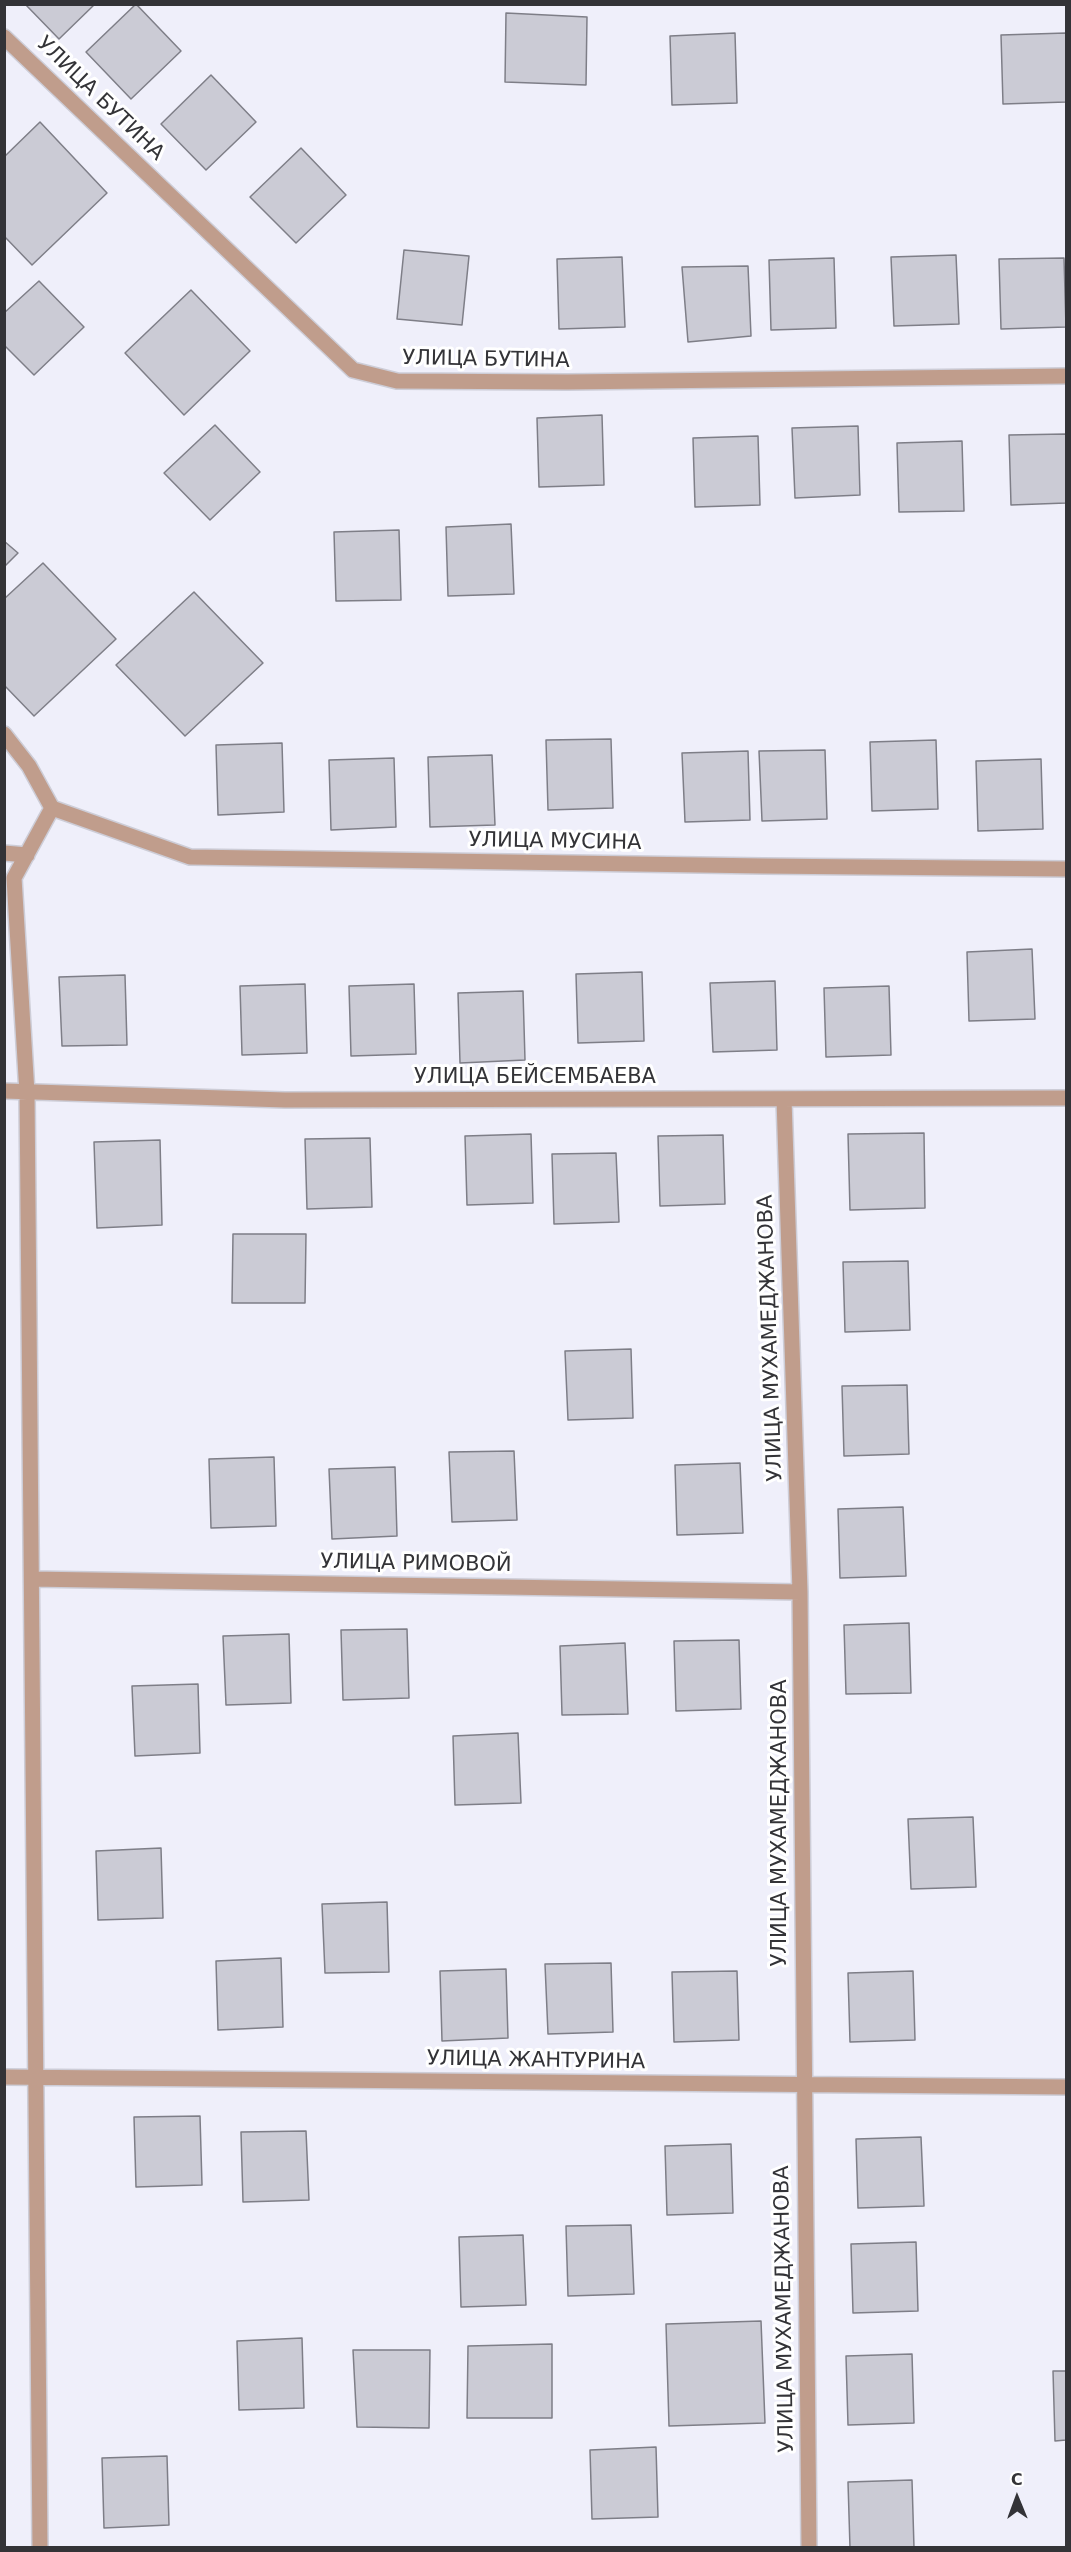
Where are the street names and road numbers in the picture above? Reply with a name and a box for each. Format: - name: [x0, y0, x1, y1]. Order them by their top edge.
- street label: УЛИЦА БУТИНА: [31, 32, 169, 166]
- street label: УЛИЦА БУТИНА: [402, 346, 570, 374]
- street label: УЛИЦА МУСИНА: [468, 828, 642, 856]
- street label: УЛИЦА БЕЙСЕМБАЕВА: [414, 1065, 656, 1091]
- street label: УЛИЦА МУХАМЕДЖАНОВА: [753, 1194, 789, 1482]
- street label: УЛИЦА РИМОВОЙ: [320, 1550, 512, 1578]
- street label: УЛИЦА МУХАМЕДЖАНОВА: [768, 1679, 794, 1967]
- street label: УЛИЦА ЖАНТУРИНА: [427, 2046, 645, 2076]
- street label: УЛИЦА МУХАМЕДЖАНОВА: [770, 2165, 800, 2453]

